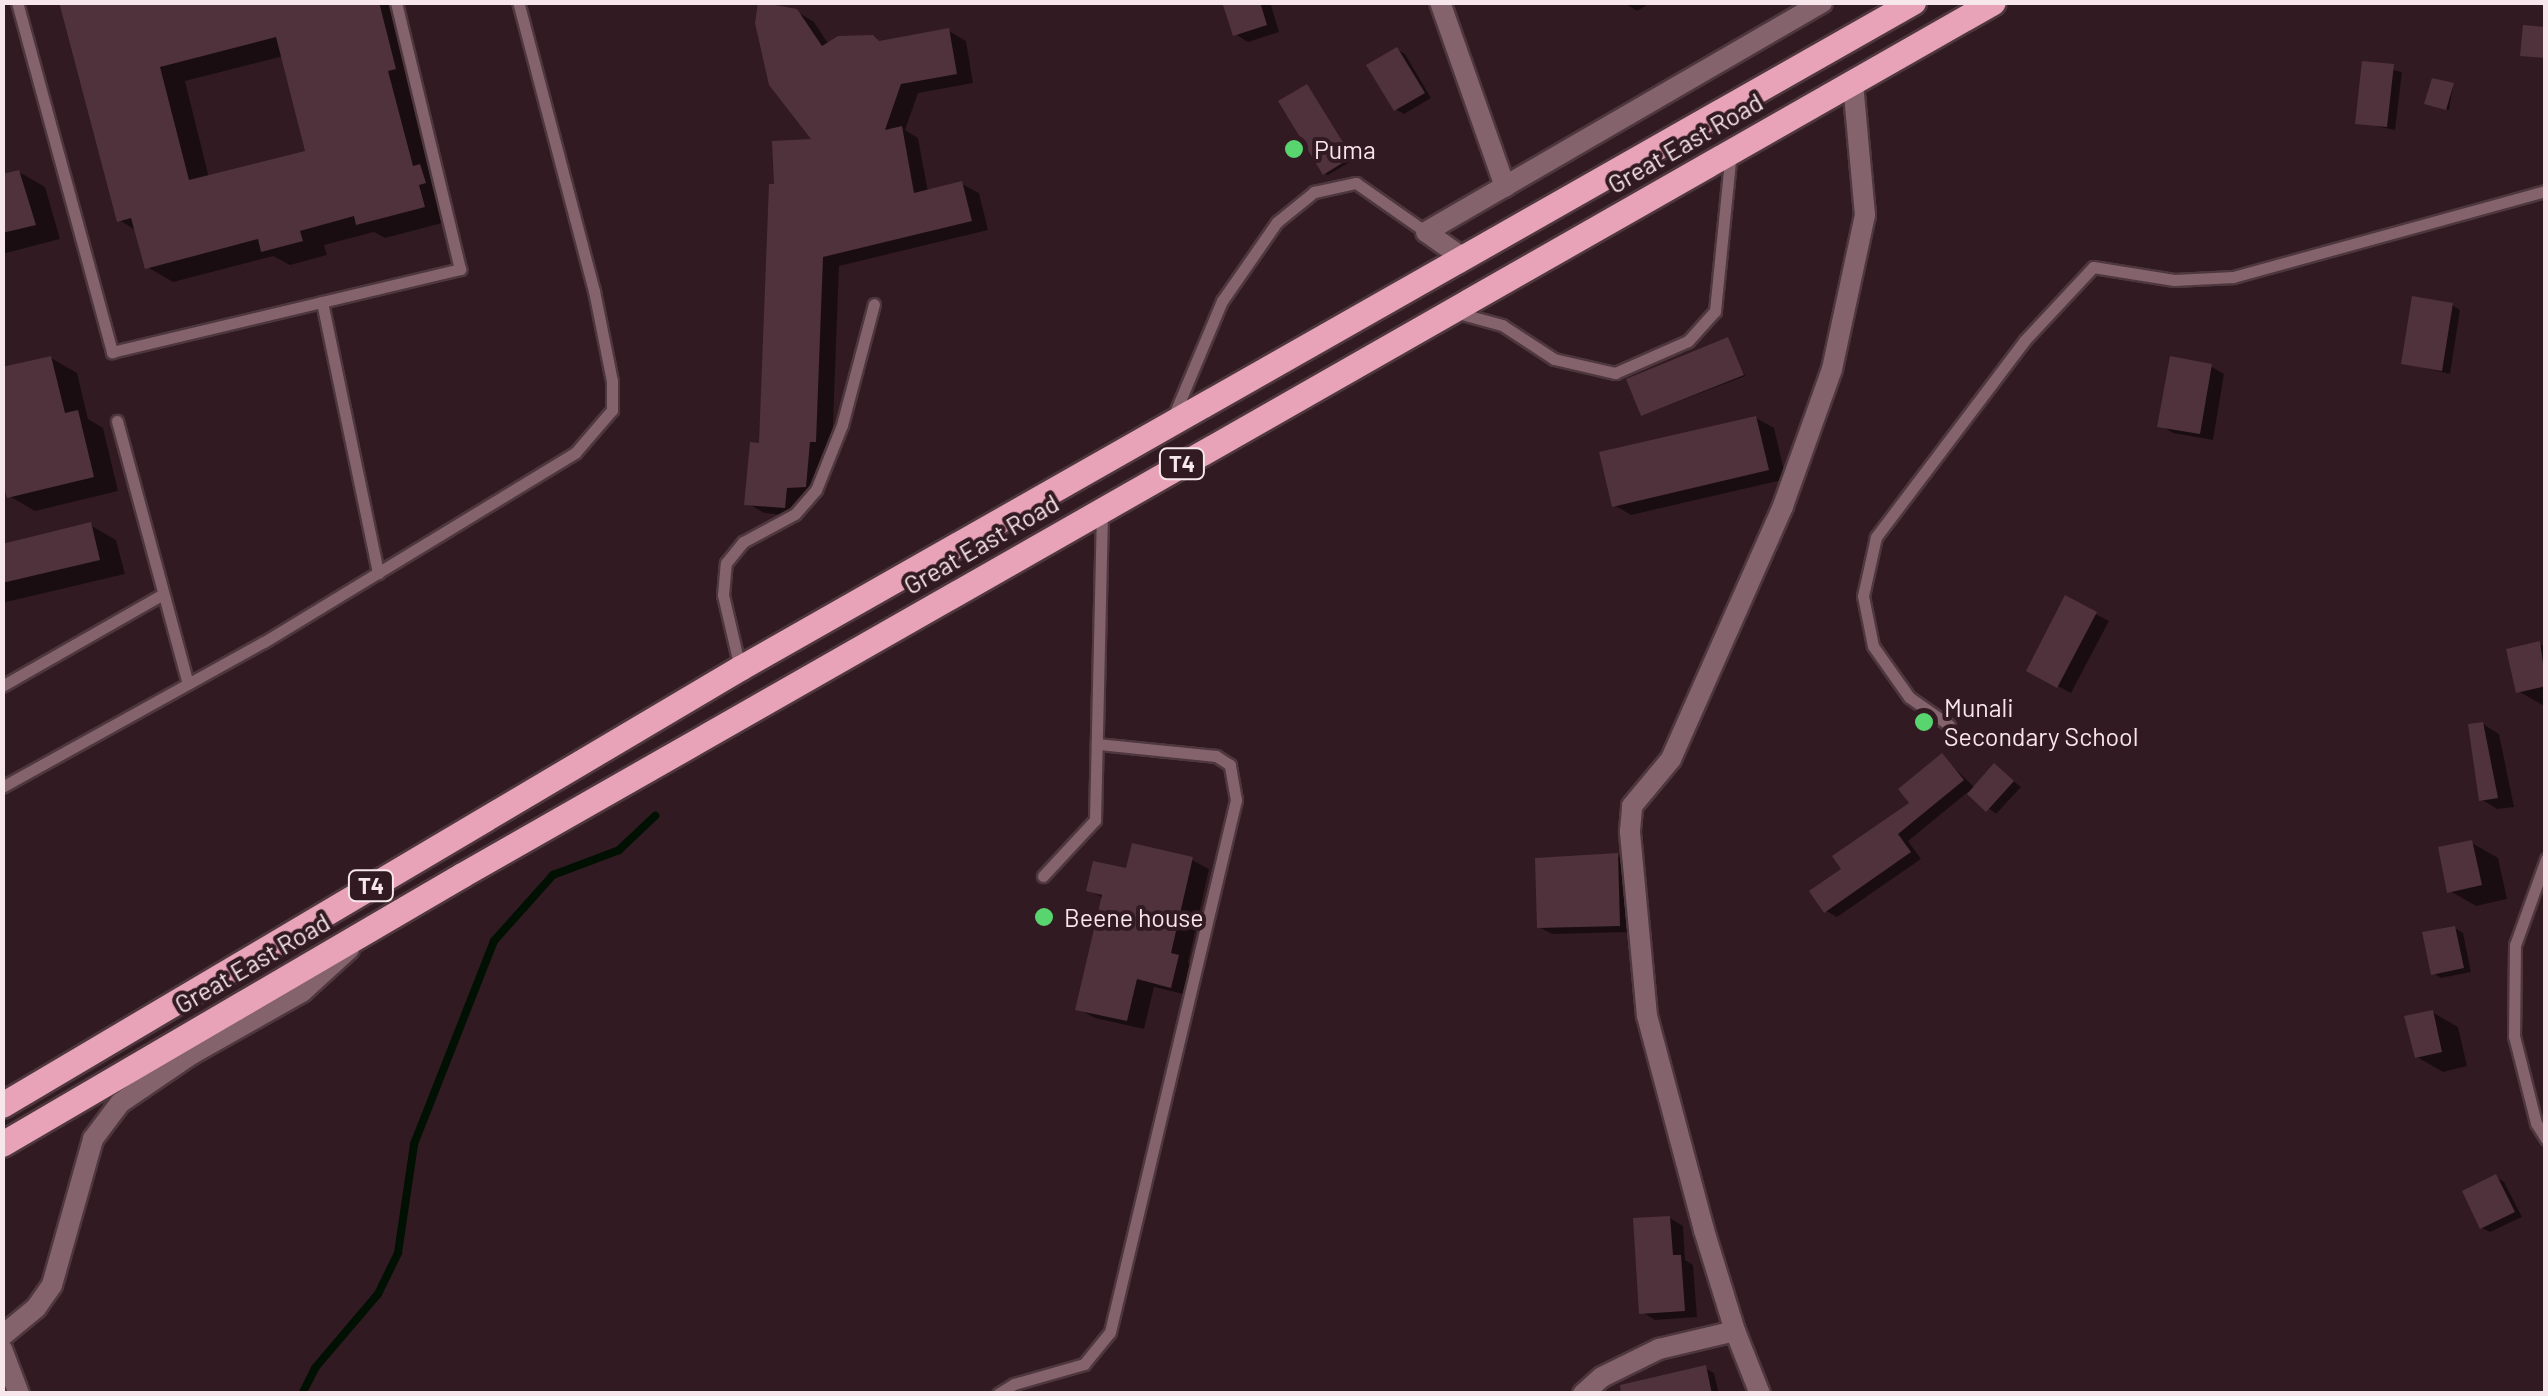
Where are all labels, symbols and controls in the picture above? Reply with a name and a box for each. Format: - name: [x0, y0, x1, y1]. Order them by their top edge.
- street label: Great East Road: [1602, 87, 1768, 199]
- place label: Puma: [1314, 134, 1376, 164]
- marker: Puma: [1283, 138, 1305, 160]
- road number: T4: [1157, 447, 1207, 481]
- street label: Great East Road: [898, 488, 1064, 600]
- place label: Munali Secondary School: [1944, 693, 2138, 752]
- marker: Munali Secondary School: [1913, 711, 1935, 733]
- road number: T4: [346, 869, 396, 903]
- place label: Beene house: [1064, 902, 1204, 932]
- marker: Beene house: [1033, 906, 1055, 928]
- street label: Great East Road: [169, 907, 335, 1019]

